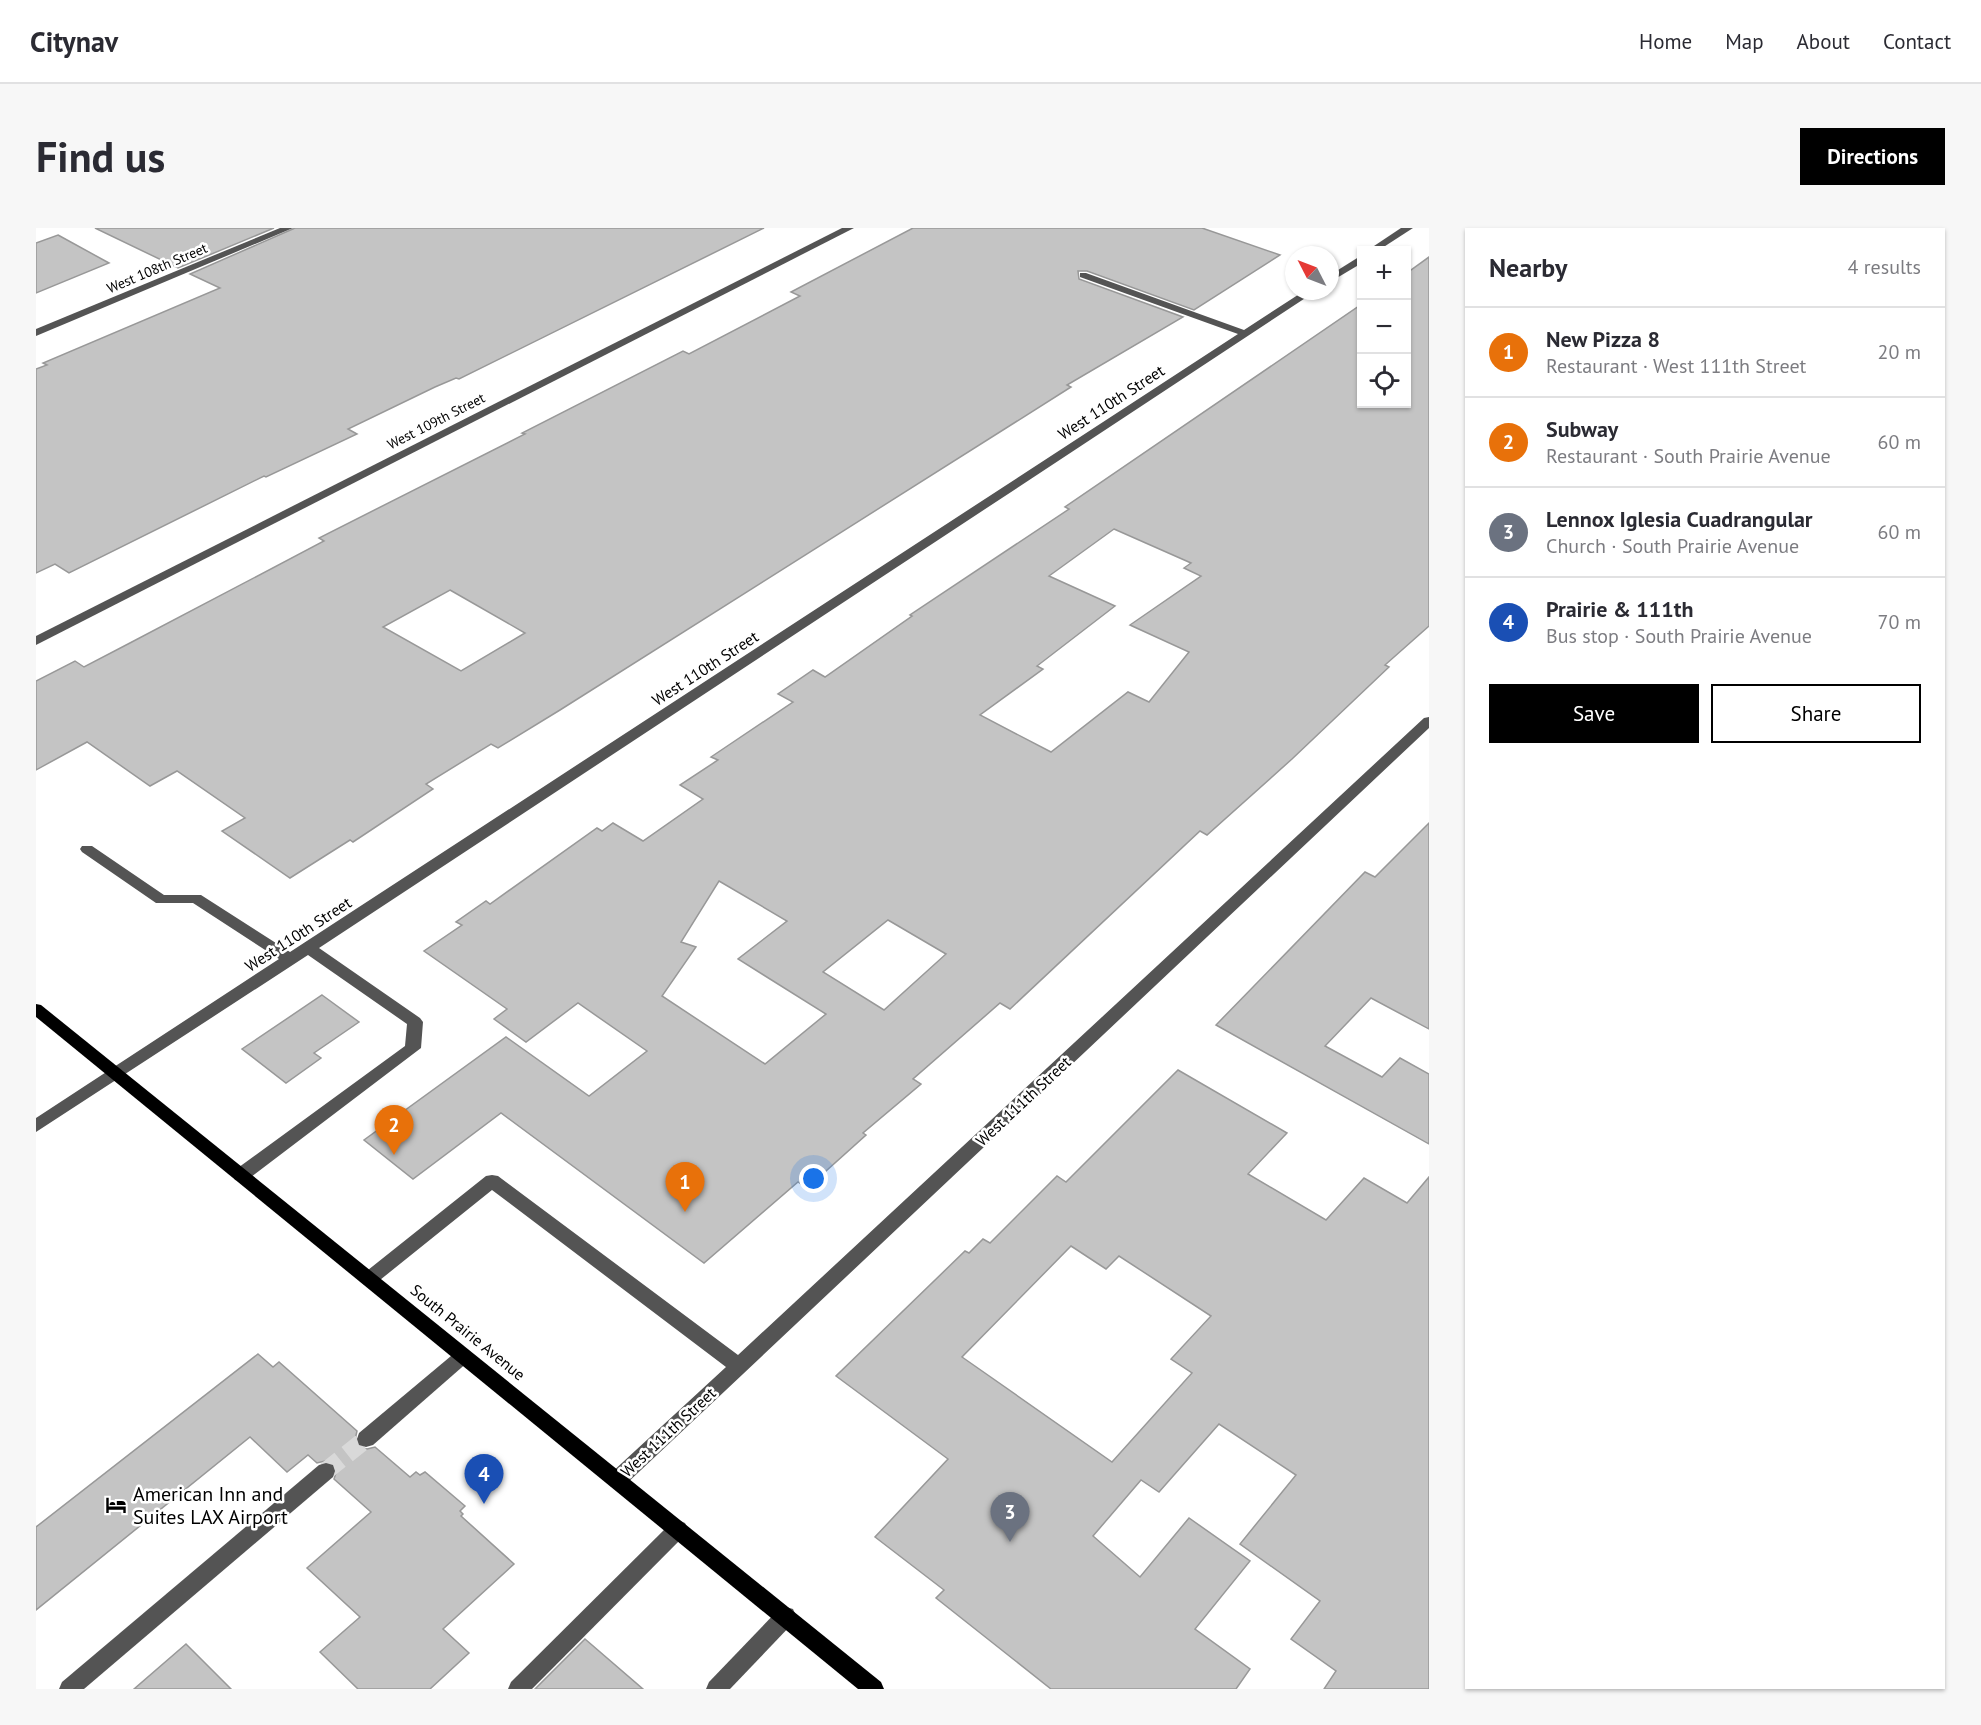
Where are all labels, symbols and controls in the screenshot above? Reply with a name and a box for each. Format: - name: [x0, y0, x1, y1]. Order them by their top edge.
- text: Citynav: [30, 23, 118, 60]
- text: Home: [1639, 28, 1692, 55]
- text: Map: [1725, 28, 1764, 55]
- text: About: [1797, 28, 1850, 55]
- text: Contact: [1883, 28, 1951, 55]
- button: Directions: [1800, 128, 1945, 185]
- text: Find us: [36, 129, 165, 184]
- street label: West 108th Street: [104, 239, 210, 297]
- north arrow: [1285, 246, 1339, 300]
- map controls: [1357, 246, 1411, 408]
- button: +: [1357, 246, 1411, 300]
- text: Nearby: [1489, 251, 1567, 284]
- text: 4 results: [1848, 254, 1921, 280]
- button: −: [1357, 300, 1411, 354]
- text: New Pizza 8: [1546, 325, 1660, 353]
- text: 1: [1503, 339, 1514, 365]
- text: 20 m: [1878, 339, 1921, 365]
- text: Restaurant · West 111th Street: [1546, 353, 1806, 379]
- button: locate: [1357, 354, 1411, 408]
- street label: West 110th Street: [1054, 360, 1168, 444]
- street label: West 109th Street: [384, 389, 488, 453]
- text: Subway: [1546, 415, 1618, 443]
- text: 2: [1503, 429, 1514, 455]
- text: 60 m: [1878, 429, 1921, 455]
- text: Restaurant · South Prairie Avenue: [1546, 443, 1831, 469]
- text: Lennox Iglesia Cuadrangular: [1546, 505, 1813, 533]
- text: 3: [1503, 519, 1514, 545]
- text: 60 m: [1878, 519, 1921, 545]
- text: Church · South Prairie Avenue: [1546, 533, 1799, 559]
- text: Prairie & 111th: [1546, 595, 1693, 623]
- text: 4: [1503, 609, 1514, 635]
- text: 70 m: [1878, 609, 1921, 635]
- text: Bus stop · South Prairie Avenue: [1546, 623, 1812, 649]
- street label: West 110th Street: [648, 626, 762, 710]
- button: Save: [1489, 684, 1699, 743]
- button: Share: [1711, 684, 1921, 743]
- street label: West 110th Street: [241, 892, 355, 976]
- street label: West 111th Street: [971, 1051, 1075, 1150]
- pin: 2: [374, 1106, 414, 1155]
- pin: 1: [666, 1162, 704, 1212]
- your location: [799, 1164, 828, 1193]
- street label: South Prairie Avenue: [407, 1280, 529, 1384]
- street label: West 111th Street: [616, 1382, 720, 1481]
- pin: 4: [464, 1454, 504, 1504]
- place label: American Inn and Suites LAX Airport: [133, 1481, 288, 1530]
- pin: 3: [990, 1492, 1030, 1542]
- hotel icon: American Inn and Suites LAX Airport: [104, 1493, 128, 1517]

